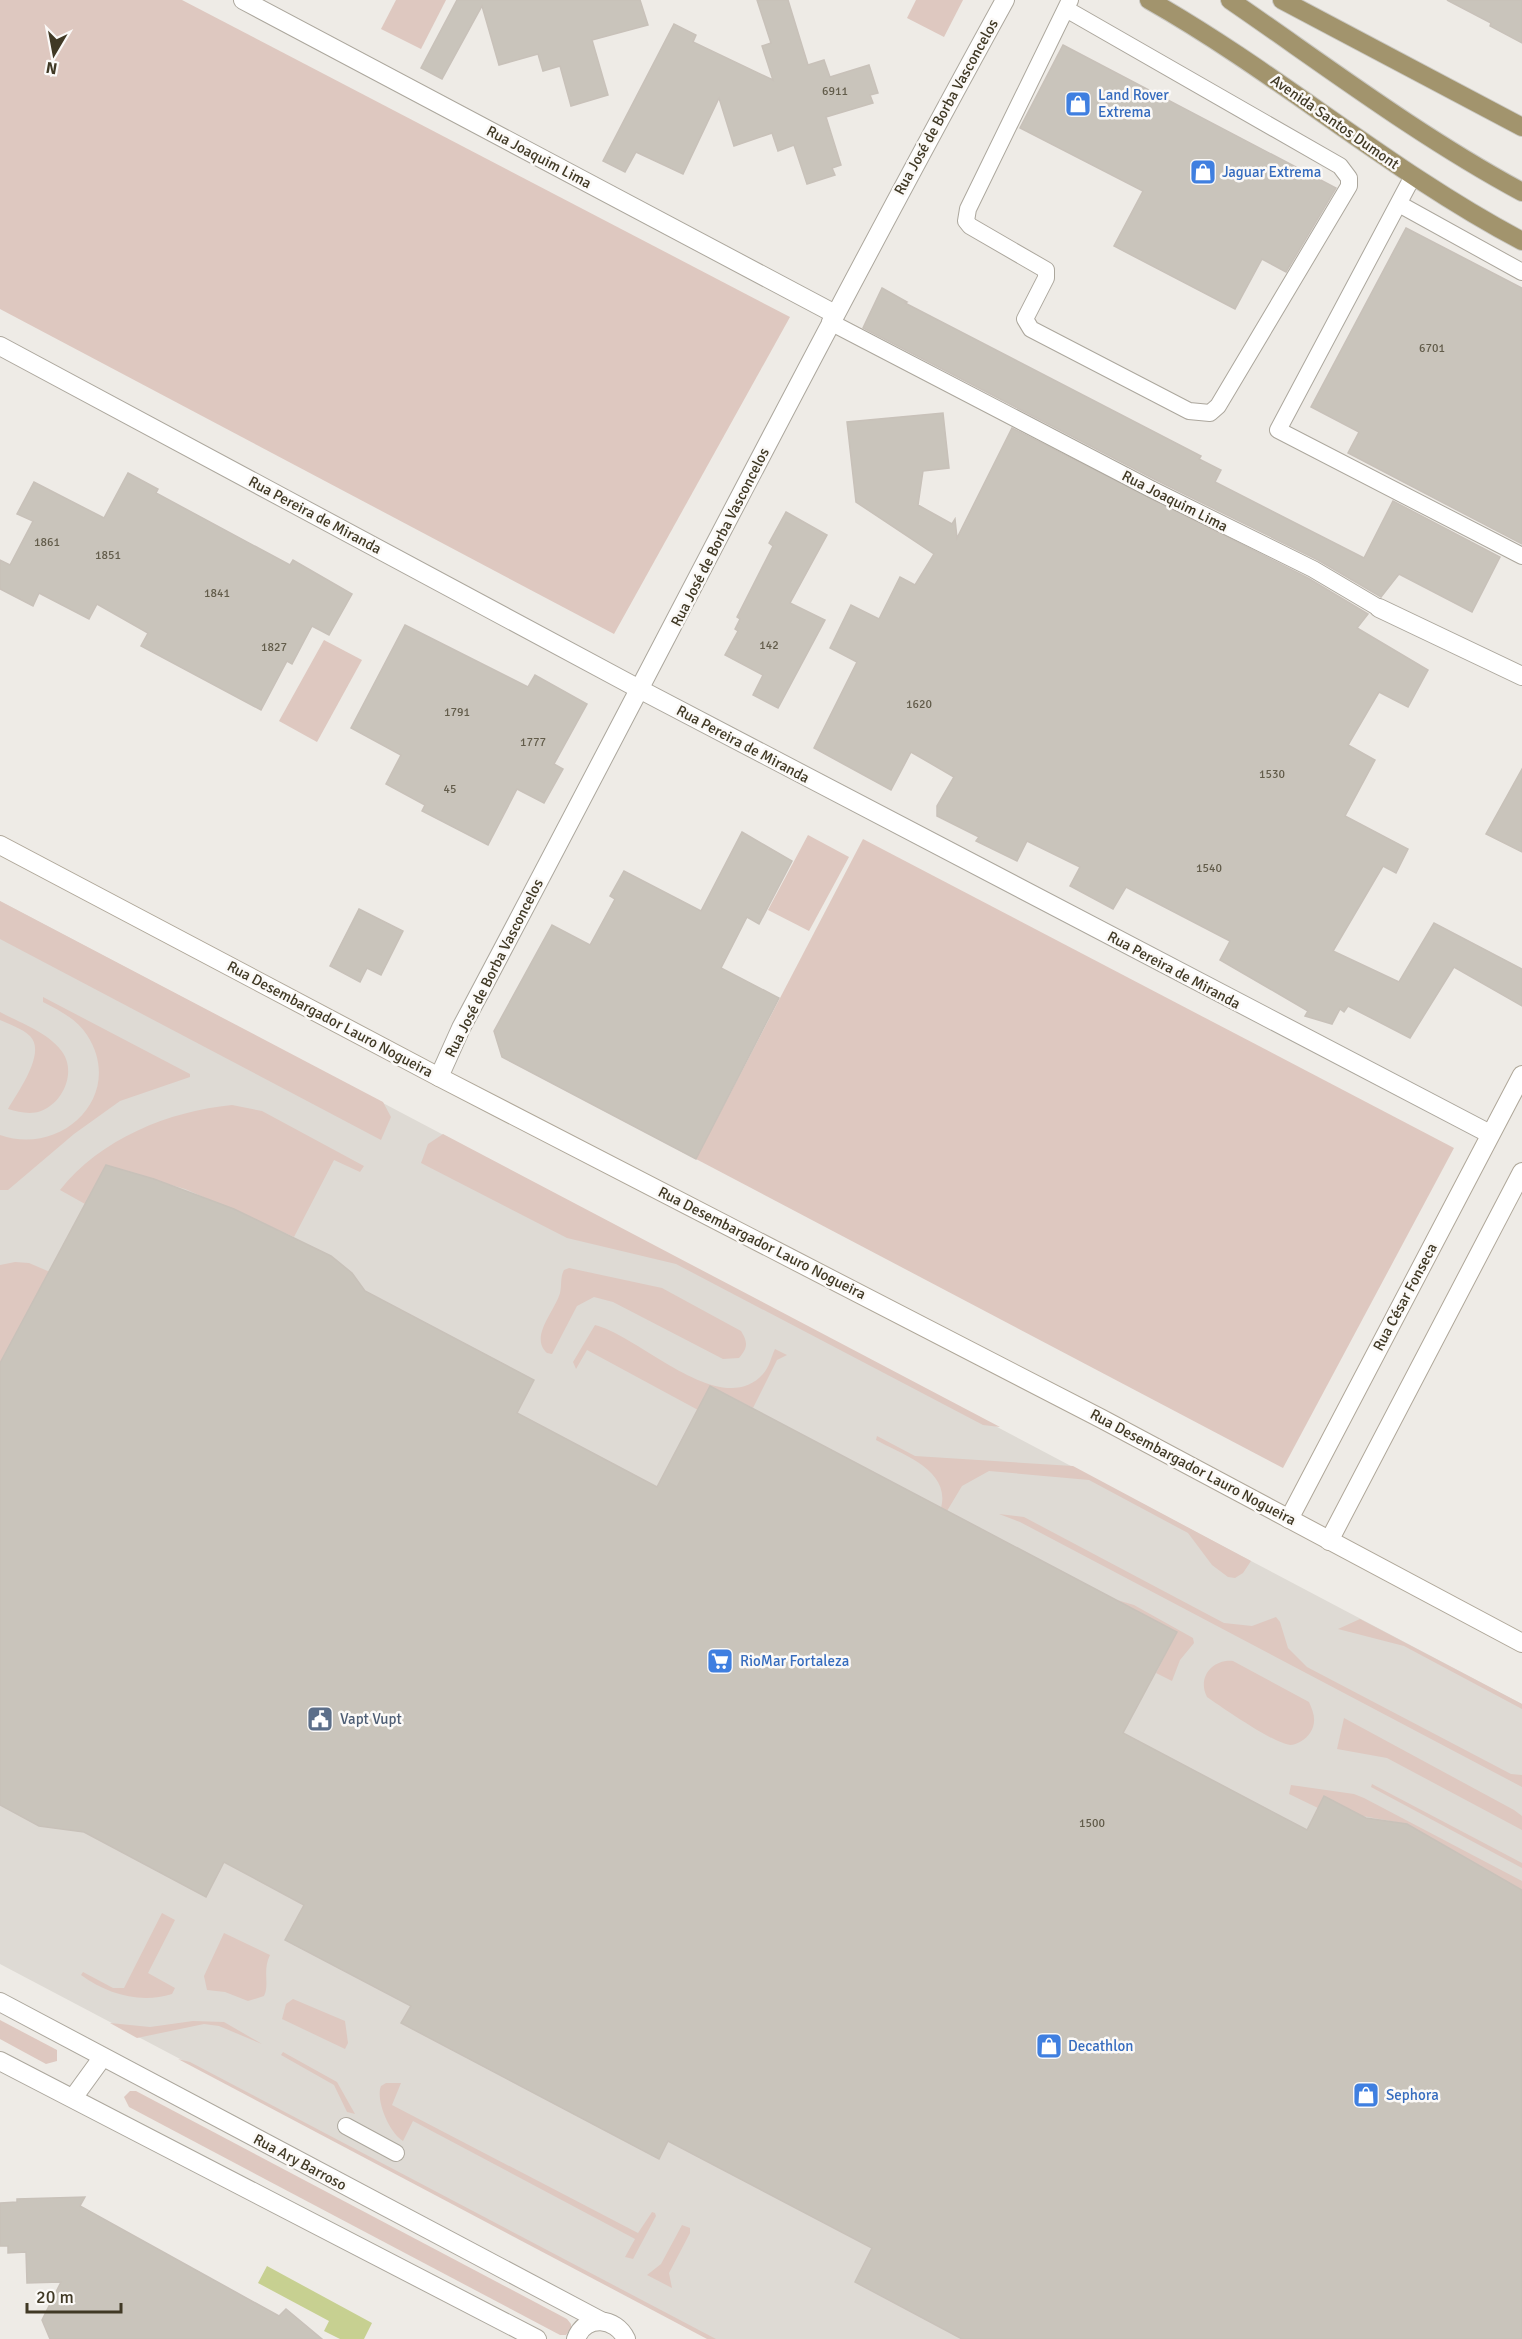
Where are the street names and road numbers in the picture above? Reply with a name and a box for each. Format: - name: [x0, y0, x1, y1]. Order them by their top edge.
- street label: Rua José de Borba Vasconcelos: [890, 16, 1002, 198]
- street label: Avenida Santos Dumont: [1268, 71, 1402, 173]
- street label: Rua Joaquim Lima: [483, 122, 595, 192]
- street label: Rua José de Borba Vasconcelos: [667, 444, 773, 629]
- street label: Rua Joaquim Lima: [1119, 467, 1231, 535]
- street label: Rua Pereira de Miranda: [245, 472, 385, 558]
- street label: Rua Pereira de Miranda: [673, 701, 813, 787]
- street label: Rua José de Borba Vasconcelos: [441, 875, 547, 1060]
- street label: Rua Pereira de Miranda: [1104, 927, 1244, 1013]
- street label: Rua Desembargador Lauro Nogueira: [224, 957, 436, 1081]
- street label: Rua Desembargador Lauro Nogueira: [655, 1183, 869, 1303]
- street label: Rua César Fonseca: [1369, 1240, 1441, 1354]
- street label: Rua Desembargador Lauro Nogueira: [1087, 1405, 1299, 1529]
- street label: Rua Ary Barroso: [250, 2130, 350, 2194]

